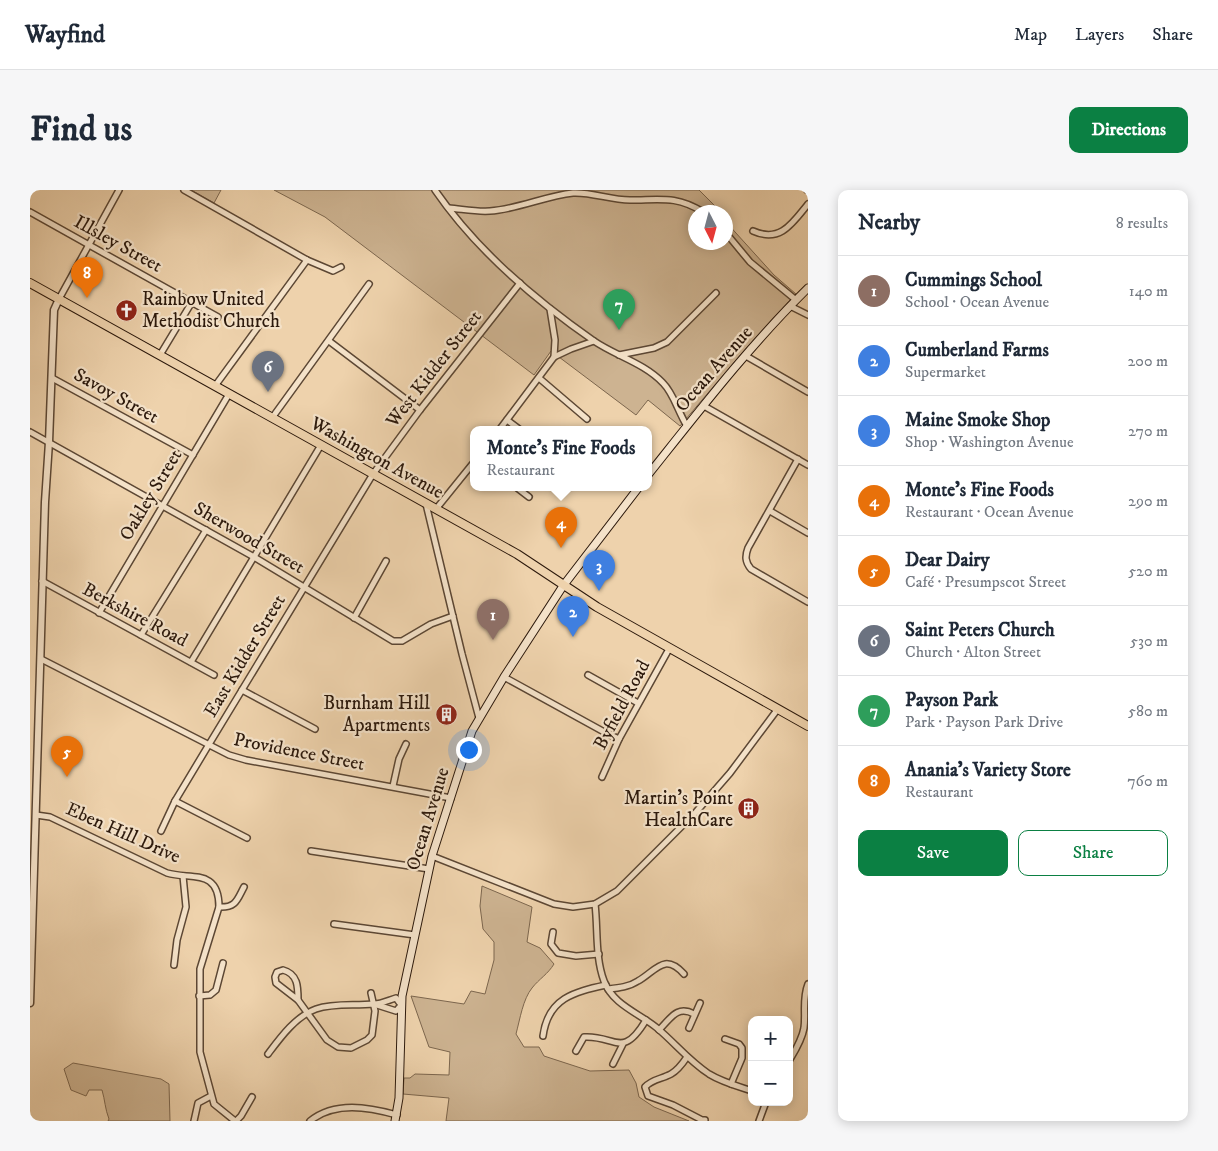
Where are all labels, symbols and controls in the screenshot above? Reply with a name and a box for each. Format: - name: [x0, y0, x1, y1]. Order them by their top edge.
- text: Wayfind: [25, 20, 105, 50]
- text: Map: [1014, 24, 1047, 46]
- text: Layers: [1075, 24, 1124, 46]
- text: Share: [1152, 24, 1193, 46]
- button: Directions: [1069, 107, 1188, 153]
- text: Find us: [30, 108, 132, 152]
- north arrow: [688, 205, 733, 250]
- street label: Illsley Street: [70, 210, 166, 278]
- text: Nearby: [858, 210, 920, 236]
- text: 8 results: [1116, 213, 1168, 233]
- pin: 8: [71, 257, 103, 298]
- text: Cummings School: [905, 269, 1042, 292]
- text: 1: [871, 281, 877, 301]
- text: 140 m: [1129, 281, 1168, 301]
- place label: Rainbow United Methodist Church: [142, 288, 280, 333]
- pin: 7: [603, 289, 635, 330]
- text: School · Ocean Avenue: [905, 292, 1049, 312]
- church icon: Rainbow United Methodist Church: [114, 298, 138, 322]
- street label: West Kidder Street: [381, 306, 487, 433]
- street label: Ocean Avenue: [670, 321, 758, 417]
- text: Cumberland Farms: [905, 339, 1049, 362]
- pin: 6: [252, 351, 284, 392]
- text: 2: [870, 351, 878, 371]
- text: 200 m: [1127, 351, 1168, 371]
- text: Supermarket: [905, 362, 986, 382]
- street label: Savoy Street: [70, 363, 162, 429]
- text: Maine Smoke Shop: [905, 409, 1050, 432]
- street label: Washington Avenue: [305, 411, 448, 504]
- text: 3: [871, 421, 877, 441]
- text: 270 m: [1128, 421, 1168, 441]
- popup: [470, 426, 652, 491]
- text: Shop · Washington Avenue: [905, 432, 1074, 452]
- text: Monte's Fine Foods: [487, 437, 635, 460]
- street label: Oakley Street: [115, 445, 187, 545]
- text: Restaurant: [487, 460, 555, 480]
- text: Monte's Fine Foods: [905, 479, 1054, 502]
- text: 4: [869, 491, 879, 511]
- text: 290 m: [1128, 491, 1168, 511]
- street label: Sherwood Street: [190, 497, 308, 579]
- text: Restaurant · Ocean Avenue: [905, 502, 1074, 522]
- pin: 4: [545, 507, 577, 548]
- text: Dear Dairy: [905, 549, 989, 572]
- pin: 3: [583, 550, 615, 591]
- text: 5: [870, 561, 878, 581]
- text: 520 m: [1128, 561, 1168, 581]
- text: Café · Presumpscot Street: [905, 572, 1066, 592]
- street label: Berkshire Road: [78, 578, 192, 653]
- street label: East Kidder Street: [199, 590, 291, 722]
- pin: 2: [557, 596, 589, 637]
- pin: 1: [477, 599, 509, 640]
- text: Saint Peters Church: [905, 619, 1055, 642]
- text: 6: [870, 631, 878, 651]
- text: 530 m: [1130, 631, 1168, 651]
- text: Church · Alton Street: [905, 642, 1041, 662]
- street label: Byfield Road: [589, 656, 655, 754]
- text: Payson Park: [905, 689, 998, 712]
- place label: Burnham Hill Apartments: [323, 692, 430, 737]
- text: 7: [870, 701, 878, 721]
- text: 580 m: [1128, 701, 1168, 721]
- building icon: Burnham Hill Apartments: [434, 702, 458, 726]
- text: Park · Payson Park Drive: [905, 712, 1063, 732]
- street label: Providence Street: [232, 728, 366, 776]
- pin: 5: [51, 736, 83, 777]
- your location: [456, 737, 482, 763]
- text: Anania's Variety Store: [905, 759, 1071, 782]
- street label: Ocean Avenue: [401, 765, 455, 873]
- text: 8: [870, 771, 878, 791]
- text: 760 m: [1127, 771, 1168, 791]
- text: Restaurant: [905, 782, 973, 802]
- place label: Martin's Point HealthCare: [624, 787, 733, 832]
- building icon: Martin's Point HealthCare: [737, 797, 761, 821]
- street label: Eben Hill Drive: [62, 798, 184, 869]
- button: Save: [858, 830, 1008, 876]
- button: Share: [1018, 830, 1168, 876]
- map controls: [748, 1016, 793, 1106]
- button: +: [748, 1016, 793, 1061]
- button: −: [748, 1061, 793, 1106]

